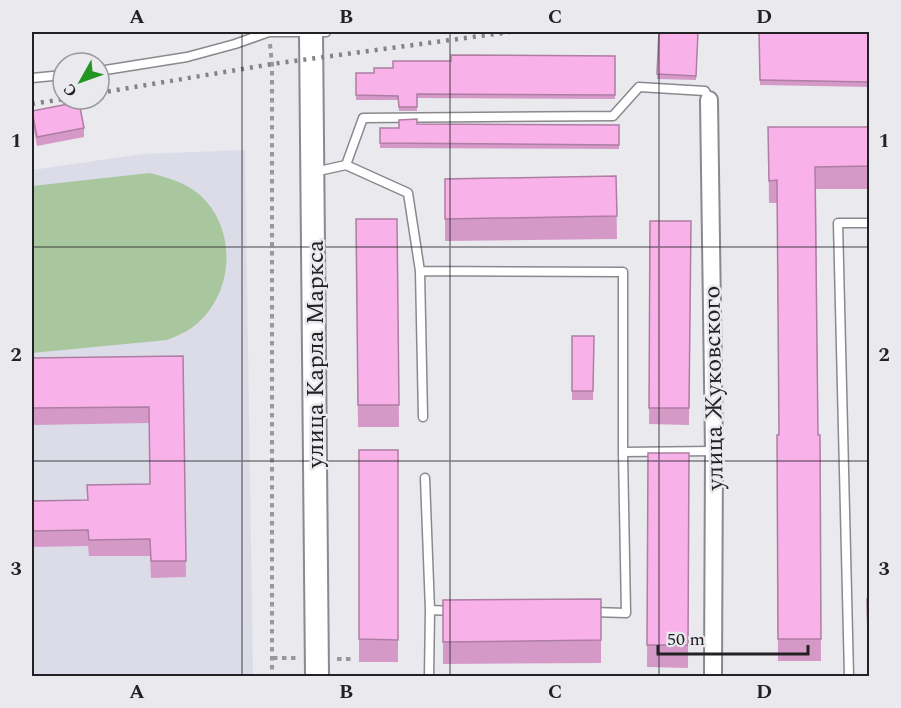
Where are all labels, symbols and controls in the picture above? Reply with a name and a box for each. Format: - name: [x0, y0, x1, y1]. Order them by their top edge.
- text: A: [129, 2, 145, 32]
- text: B: [339, 2, 353, 32]
- text: C: [548, 2, 562, 32]
- text: D: [756, 2, 772, 32]
- north arrow: [51, 51, 111, 111]
- text: С: [57, 78, 83, 102]
- text: 1: [10, 126, 22, 156]
- text: 1: [878, 126, 890, 156]
- street label: улица Карла Маркса: [298, 240, 334, 469]
- street label: улица Жуковского: [694, 285, 734, 492]
- text: 2: [10, 340, 22, 370]
- text: 2: [878, 340, 890, 370]
- text: 3: [10, 554, 22, 584]
- text: 3: [878, 554, 890, 584]
- scale bar: [658, 618, 808, 656]
- text: 50 m: [667, 626, 705, 653]
- text: A: [129, 677, 145, 707]
- text: B: [339, 677, 353, 707]
- text: C: [548, 677, 562, 707]
- text: D: [756, 677, 772, 707]

